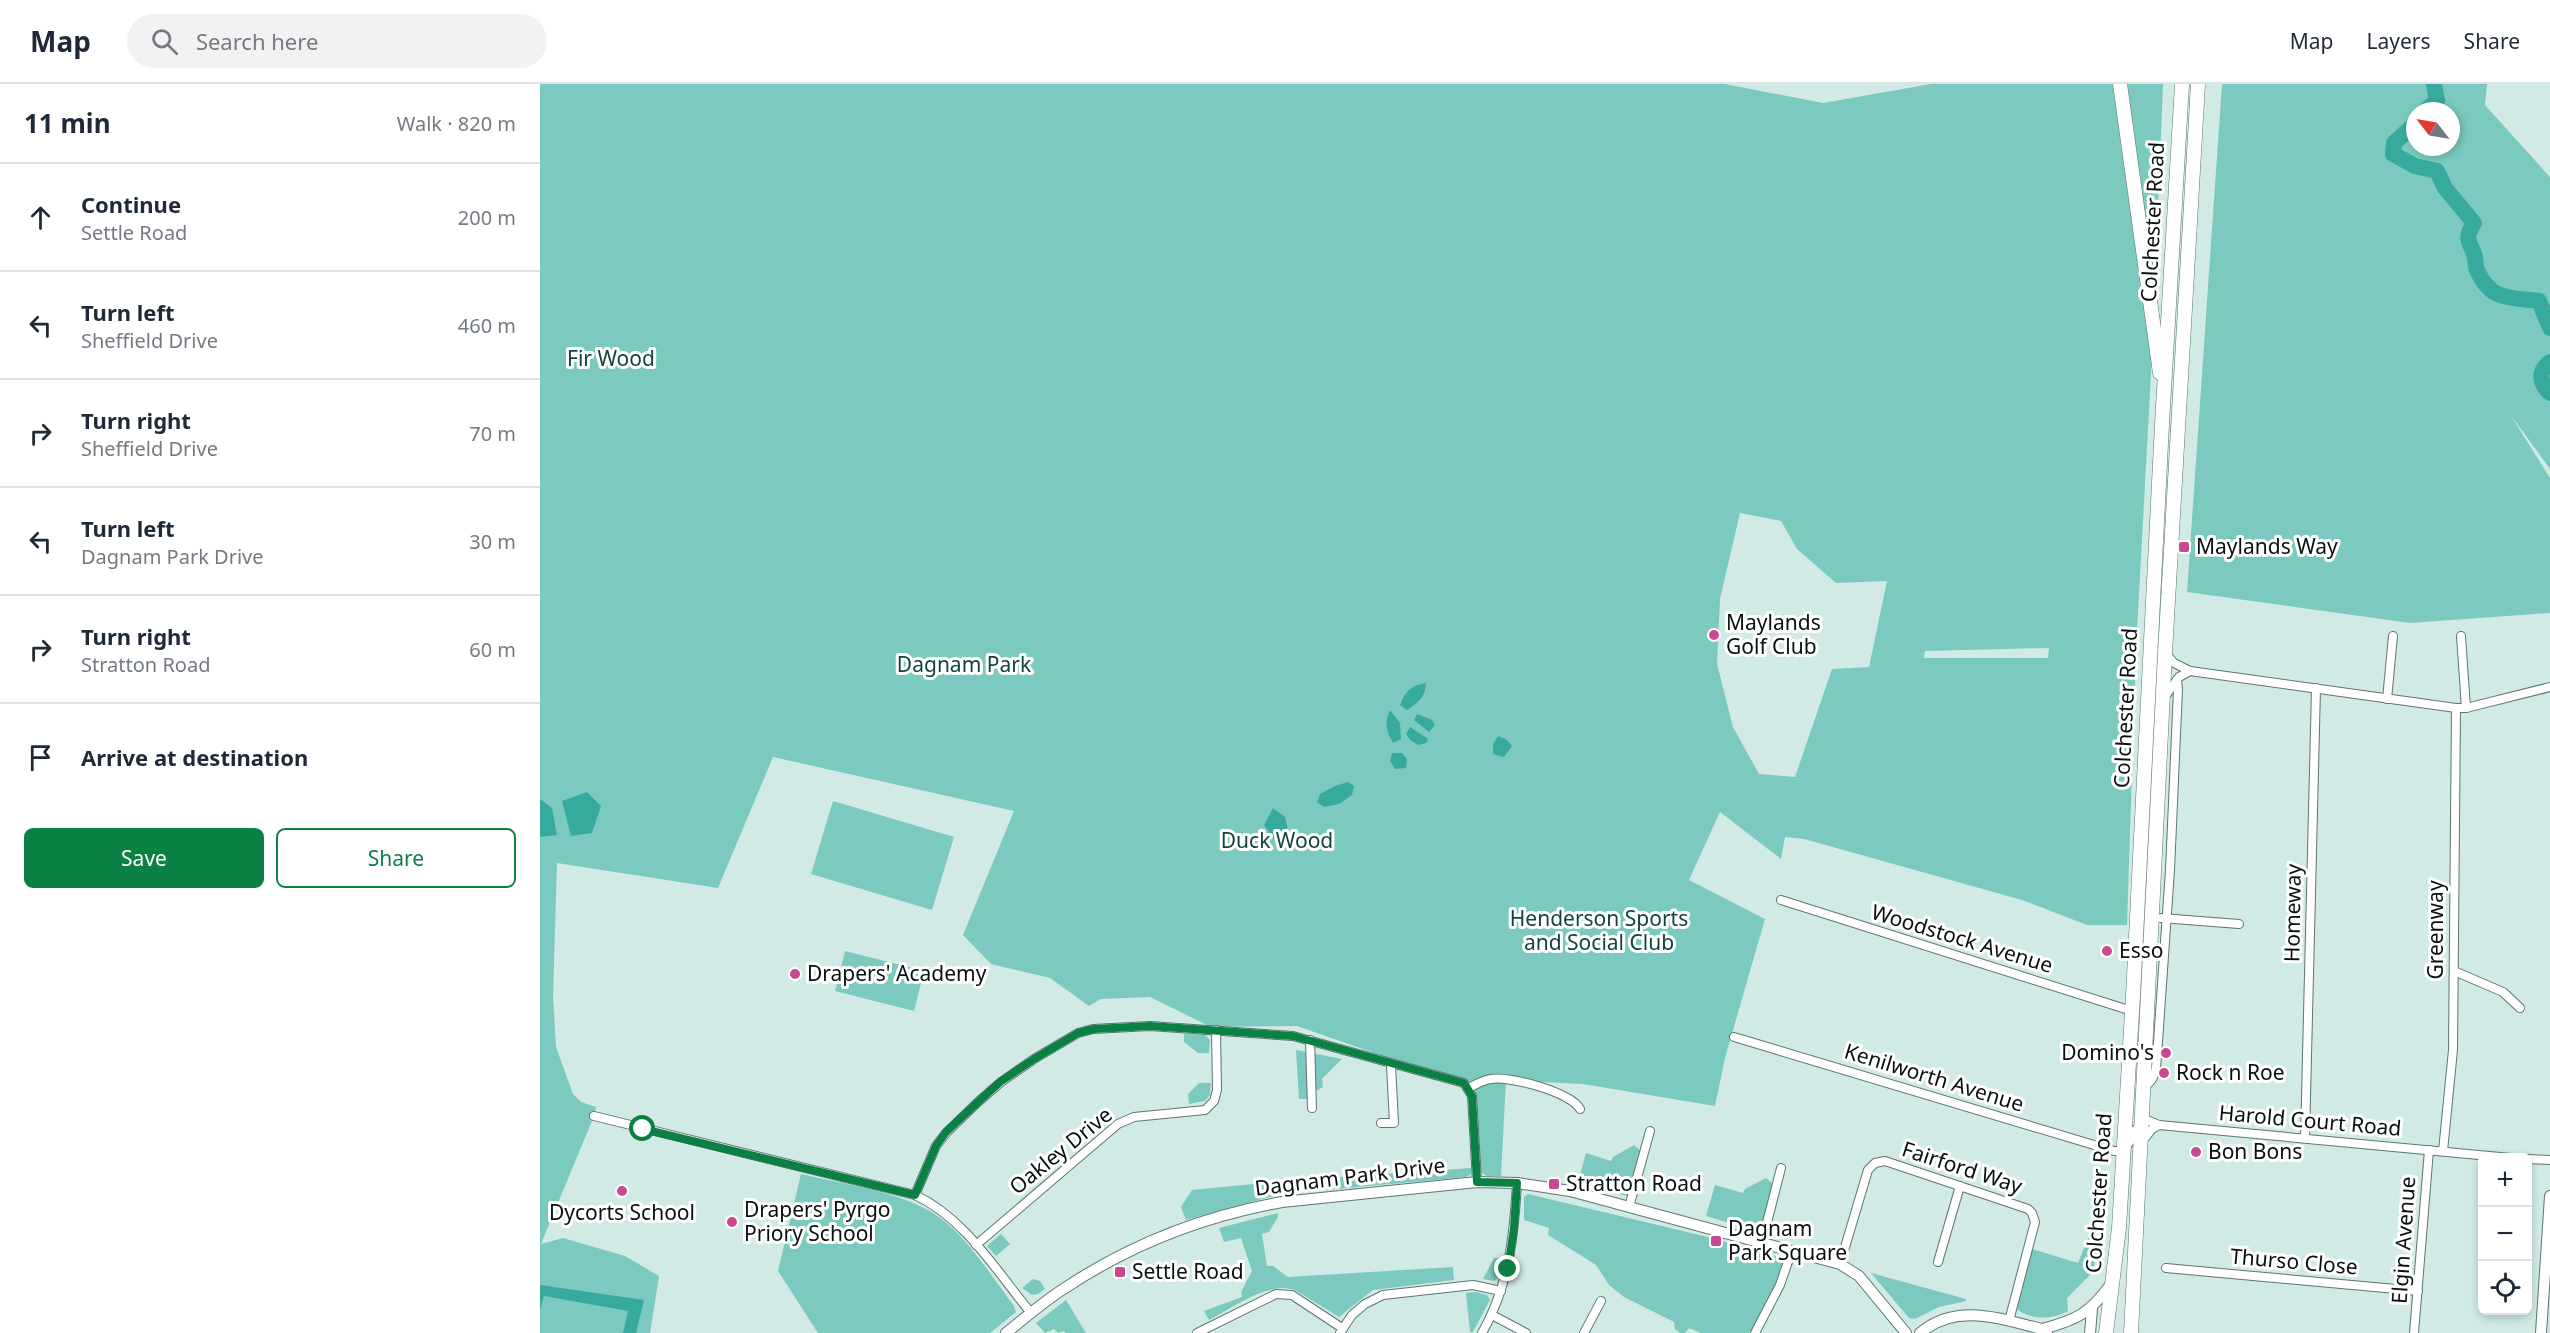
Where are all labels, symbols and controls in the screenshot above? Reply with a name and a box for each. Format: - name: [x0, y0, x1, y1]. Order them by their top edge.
- search box: [127, 14, 547, 68]
- text: Map: [30, 22, 91, 60]
- icon: search: [148, 25, 181, 58]
- text: Search here: [196, 26, 318, 56]
- text: Map: [2290, 27, 2334, 55]
- text: Layers: [2367, 27, 2431, 55]
- text: Share: [2464, 27, 2520, 55]
- north arrow: [2406, 102, 2460, 156]
- text: 11 min: [24, 105, 111, 141]
- text: Walk · 820 m: [397, 110, 516, 137]
- street label: Colchester Road: [2134, 141, 2170, 303]
- text: Continue: [81, 189, 181, 219]
- icon: ahead: [24, 201, 57, 234]
- text: 200 m: [458, 204, 516, 231]
- text: Settle Road: [81, 219, 187, 246]
- text: Turn left: [81, 297, 175, 327]
- icon: left: [24, 309, 57, 342]
- text: 460 m: [458, 312, 516, 339]
- text: Sheffield Drive: [81, 327, 218, 354]
- park label: Fir Wood: [567, 344, 655, 372]
- text: Turn right: [81, 405, 191, 435]
- icon: right: [24, 417, 57, 450]
- text: 70 m: [469, 420, 516, 447]
- text: Sheffield Drive: [81, 435, 218, 462]
- text: Turn left: [81, 513, 175, 543]
- icon: left: [24, 525, 57, 558]
- text: 30 m: [469, 528, 516, 555]
- place label: Maylands Way: [2196, 532, 2338, 560]
- marker: Maylands Way: [2177, 540, 2191, 554]
- text: Dagnam Park Drive: [81, 543, 264, 570]
- place label: Maylands Golf Club: [1726, 608, 1821, 660]
- text: Turn right: [81, 621, 191, 651]
- street label: Colchester Road: [2107, 627, 2143, 789]
- marker: Maylands Golf Club: [1707, 628, 1721, 642]
- icon: right: [24, 633, 57, 666]
- text: 60 m: [469, 636, 516, 663]
- park label: Dagnam Park: [897, 650, 1032, 678]
- text: Stratton Road: [81, 651, 210, 678]
- icon: arrive: [24, 741, 57, 774]
- text: Arrive at destination: [81, 742, 308, 772]
- park label: Duck Wood: [1221, 826, 1333, 854]
- button: Save: [24, 828, 264, 888]
- button: Share: [276, 828, 516, 888]
- street label: Homeway: [2277, 863, 2307, 962]
- street label: Greenway: [2421, 880, 2449, 980]
- street label: Woodstock Avenue: [1868, 897, 2056, 979]
- park label: Henderson Sports and Social Club: [1510, 904, 1688, 956]
- place label: Esso: [2119, 936, 2164, 964]
- marker: Esso: [2100, 944, 2114, 958]
- place label: Drapers' Academy: [807, 959, 987, 987]
- marker: Drapers' Academy: [788, 967, 802, 981]
- street label: Kenilworth Avenue: [1841, 1036, 2027, 1118]
- place label: Domino's: [2061, 1038, 2154, 1066]
- marker: Domino's: [2159, 1046, 2173, 1060]
- place label: Rock n Roe: [2176, 1058, 2285, 1086]
- marker: Rock n Roe: [2157, 1066, 2171, 1080]
- street label: Harold Court Road: [2218, 1098, 2403, 1142]
- street label: Oakley Drive: [1003, 1100, 1117, 1200]
- street label: Colchester Road: [2078, 1112, 2118, 1274]
- route start: [629, 1115, 655, 1141]
- street label: Fairford Way: [1899, 1134, 2026, 1200]
- place label: Bon Bons: [2208, 1137, 2302, 1165]
- marker: Bon Bons: [2189, 1145, 2203, 1159]
- street label: Dagnam Park Drive: [1253, 1150, 1447, 1202]
- map controls: [2478, 1153, 2532, 1315]
- button: +: [2478, 1153, 2532, 1207]
- place label: Stratton Road: [1566, 1169, 1702, 1197]
- street label: Elgin Avenue: [2385, 1175, 2421, 1305]
- marker: Stratton Road: [1547, 1177, 1561, 1191]
- marker: Dycorts School: [615, 1184, 629, 1198]
- place label: Drapers' Pyrgo Priory School: [744, 1195, 891, 1247]
- place label: Dycorts School: [549, 1198, 695, 1226]
- button: −: [2478, 1207, 2532, 1261]
- place label: Dagnam Park Square: [1728, 1214, 1847, 1266]
- marker: Drapers' Pyrgo Priory School: [725, 1215, 739, 1229]
- marker: Dagnam Park Square: [1709, 1234, 1723, 1248]
- street label: Thurso Close: [2229, 1241, 2359, 1281]
- route end: [1494, 1255, 1520, 1281]
- place label: Settle Road: [1132, 1257, 1244, 1285]
- button: locate: [2478, 1261, 2532, 1315]
- marker: Settle Road: [1113, 1265, 1127, 1279]

